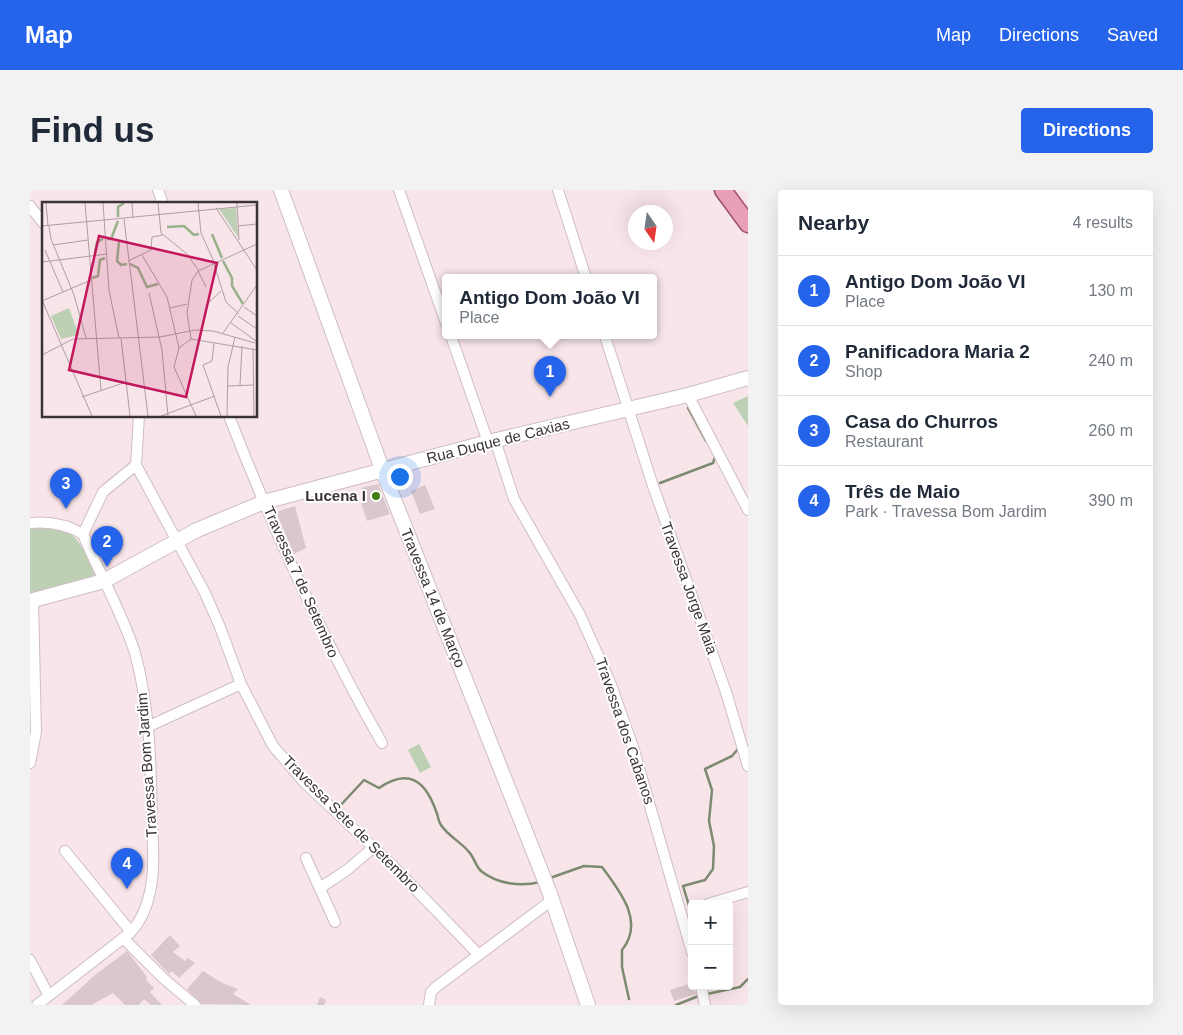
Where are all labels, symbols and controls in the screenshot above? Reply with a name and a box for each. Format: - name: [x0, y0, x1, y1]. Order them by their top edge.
- text: Map: [25, 21, 73, 48]
- text: Map: [936, 25, 971, 45]
- text: Directions: [999, 25, 1079, 45]
- text: Saved: [1107, 25, 1158, 45]
- button: Directions: [1021, 108, 1153, 153]
- text: Find us: [30, 110, 154, 149]
- inset map: [42, 202, 258, 418]
- north arrow: [628, 205, 673, 250]
- text: Nearby: [798, 211, 869, 234]
- text: 4 results: [1073, 214, 1133, 231]
- text: Antigo Dom João VI: [845, 271, 1026, 292]
- popup: [442, 274, 657, 339]
- text: 1: [810, 282, 818, 299]
- text: 130 m: [1089, 282, 1133, 299]
- text: Antigo Dom João VI: [459, 287, 640, 308]
- text: Place: [845, 293, 885, 310]
- text: Place: [459, 309, 499, 326]
- text: Panificadora Maria 2: [845, 341, 1030, 362]
- text: 2: [810, 352, 818, 369]
- text: 240 m: [1089, 352, 1133, 369]
- pin: 1: [534, 356, 566, 397]
- text: Shop: [845, 363, 882, 380]
- text: Casa do Churros: [845, 411, 998, 432]
- street label: Rua Duque de Caxias: [425, 415, 571, 467]
- text: 3: [810, 422, 818, 439]
- text: 260 m: [1089, 422, 1133, 439]
- text: Restaurant: [845, 433, 923, 450]
- your location: [387, 464, 413, 490]
- pin: 3: [50, 468, 82, 509]
- text: Três de Maio: [845, 481, 960, 502]
- place label: Lucena I: [305, 487, 366, 504]
- marker: Lucena I: [370, 490, 382, 502]
- text: 4: [810, 492, 818, 509]
- text: 390 m: [1089, 492, 1133, 509]
- text: Park · Travessa Bom Jardim: [845, 503, 1047, 520]
- street label: Travessa 7 de Setembro: [260, 504, 343, 660]
- street label: Travessa Jorge Maia: [658, 519, 722, 657]
- pin: 2: [91, 526, 123, 567]
- street label: Travessa 14 de Março: [398, 526, 469, 670]
- street label: Travessa dos Cabanos: [592, 655, 659, 806]
- street label: Travessa Bom Jardim: [133, 692, 160, 838]
- street label: Travessa Sete de Setembro: [280, 752, 423, 895]
- pin: 4: [111, 848, 143, 889]
- map controls: [688, 900, 733, 990]
- button: +: [688, 900, 733, 945]
- button: −: [688, 945, 733, 990]

